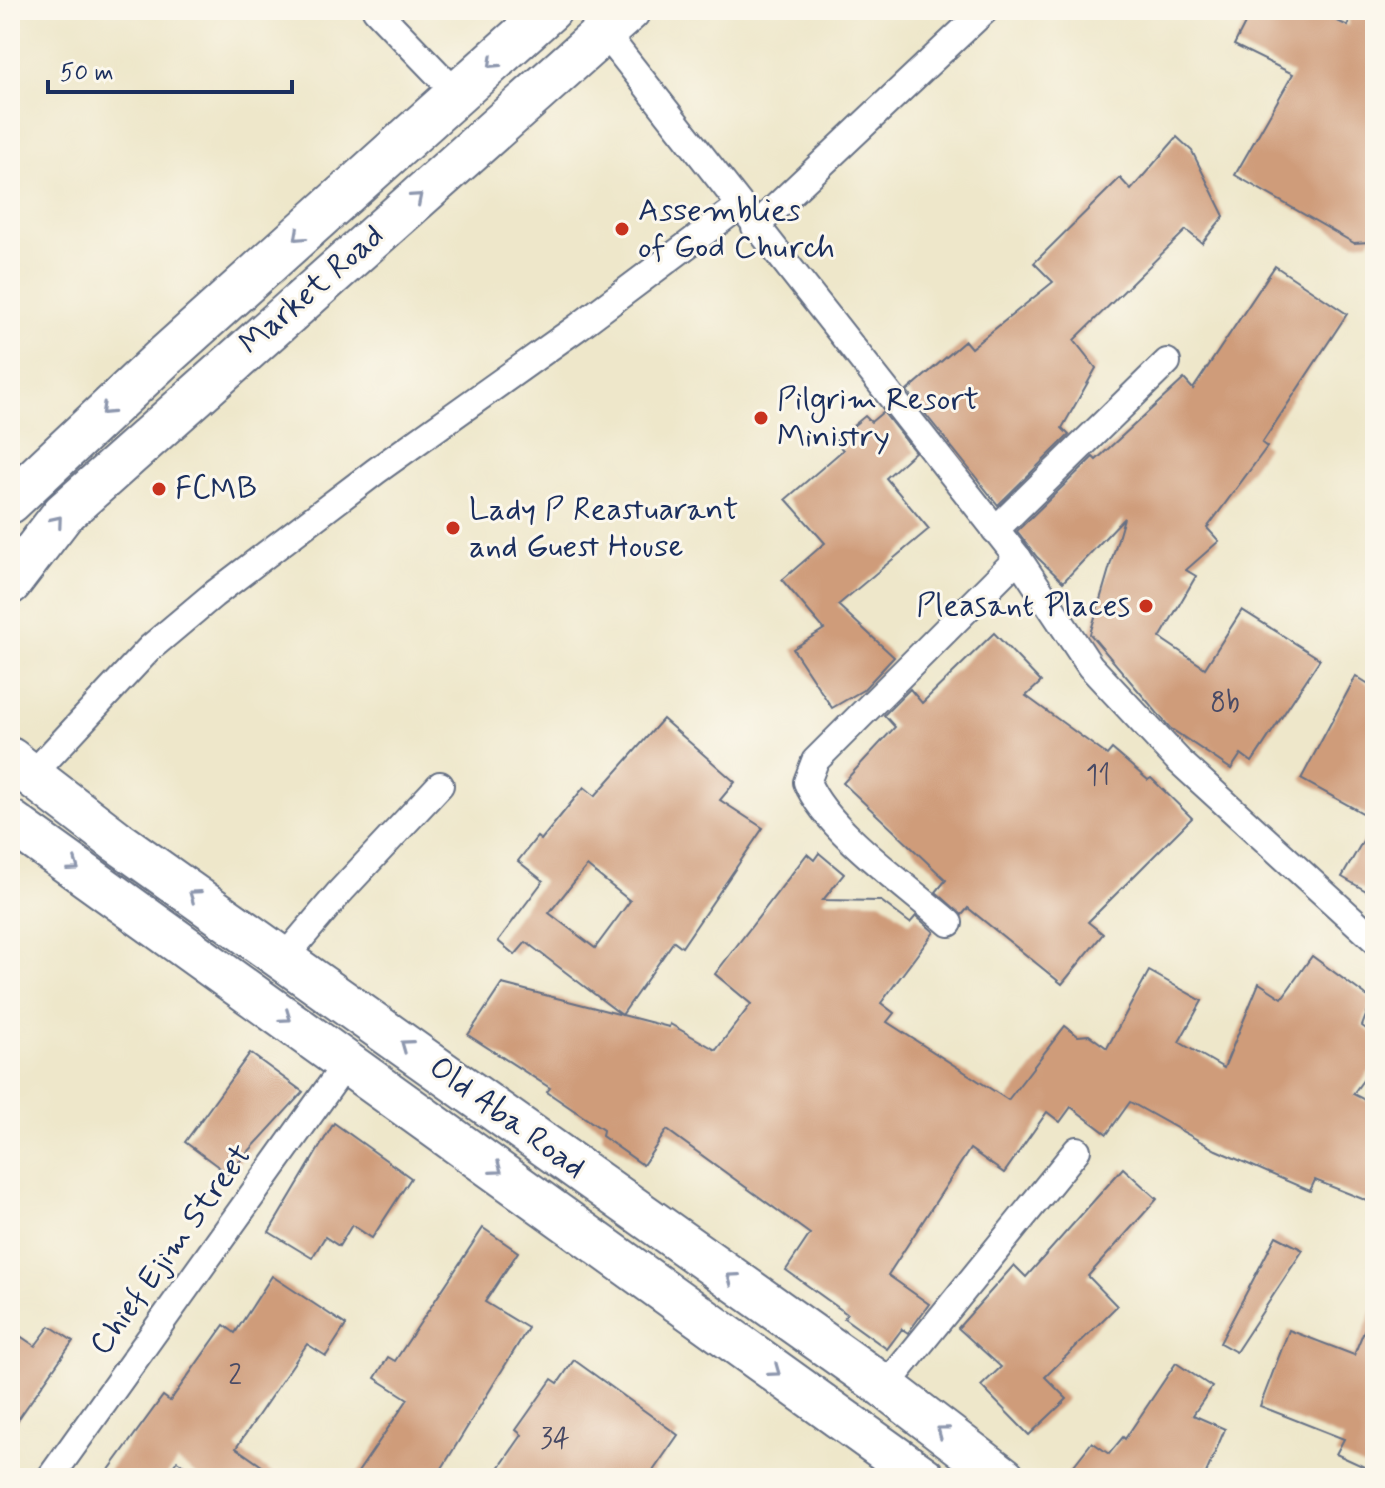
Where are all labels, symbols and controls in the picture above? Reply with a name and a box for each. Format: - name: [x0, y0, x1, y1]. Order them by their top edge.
- scale bar: [48, 44, 292, 94]
- one-way arrow: [488, 53, 502, 68]
- text: 50 m: [60, 58, 114, 89]
- place label: Assemblies of God Church: [638, 190, 835, 269]
- one-way arrow: [408, 193, 423, 207]
- street label: Market Road: [231, 215, 393, 365]
- marker: Assemblies of God Church: [613, 220, 631, 238]
- one-way arrow: [294, 226, 309, 241]
- place label: Pilgrim Resort Ministry: [777, 379, 979, 458]
- one-way arrow: [101, 401, 115, 416]
- marker: Pilgrim Resort Ministry: [752, 409, 770, 427]
- place label: FCMB: [175, 468, 257, 510]
- marker: FCMB: [150, 480, 168, 498]
- place label: Lady P Reastuarant and Guest House: [469, 489, 738, 568]
- one-way arrow: [47, 516, 62, 530]
- marker: Lady P Reastuarant and Guest House: [444, 519, 462, 537]
- place label: Pleasant Places: [916, 585, 1130, 627]
- marker: Pleasant Places: [1137, 597, 1155, 615]
- house number: 8b: [1210, 685, 1240, 722]
- house number: 11: [1086, 758, 1110, 795]
- one-way arrow: [65, 857, 79, 871]
- one-way arrow: [188, 890, 202, 905]
- one-way arrow: [277, 1007, 291, 1022]
- one-way arrow: [400, 1040, 415, 1055]
- street label: Old Aba Road: [420, 1047, 594, 1189]
- street label: Chief Ejim Street: [80, 1136, 262, 1364]
- one-way arrow: [488, 1159, 502, 1174]
- one-way arrow: [726, 1273, 740, 1288]
- house number: 2: [228, 1358, 242, 1395]
- one-way arrow: [767, 1361, 781, 1375]
- house number: 34: [540, 1421, 570, 1458]
- one-way arrow: [936, 1426, 951, 1440]

